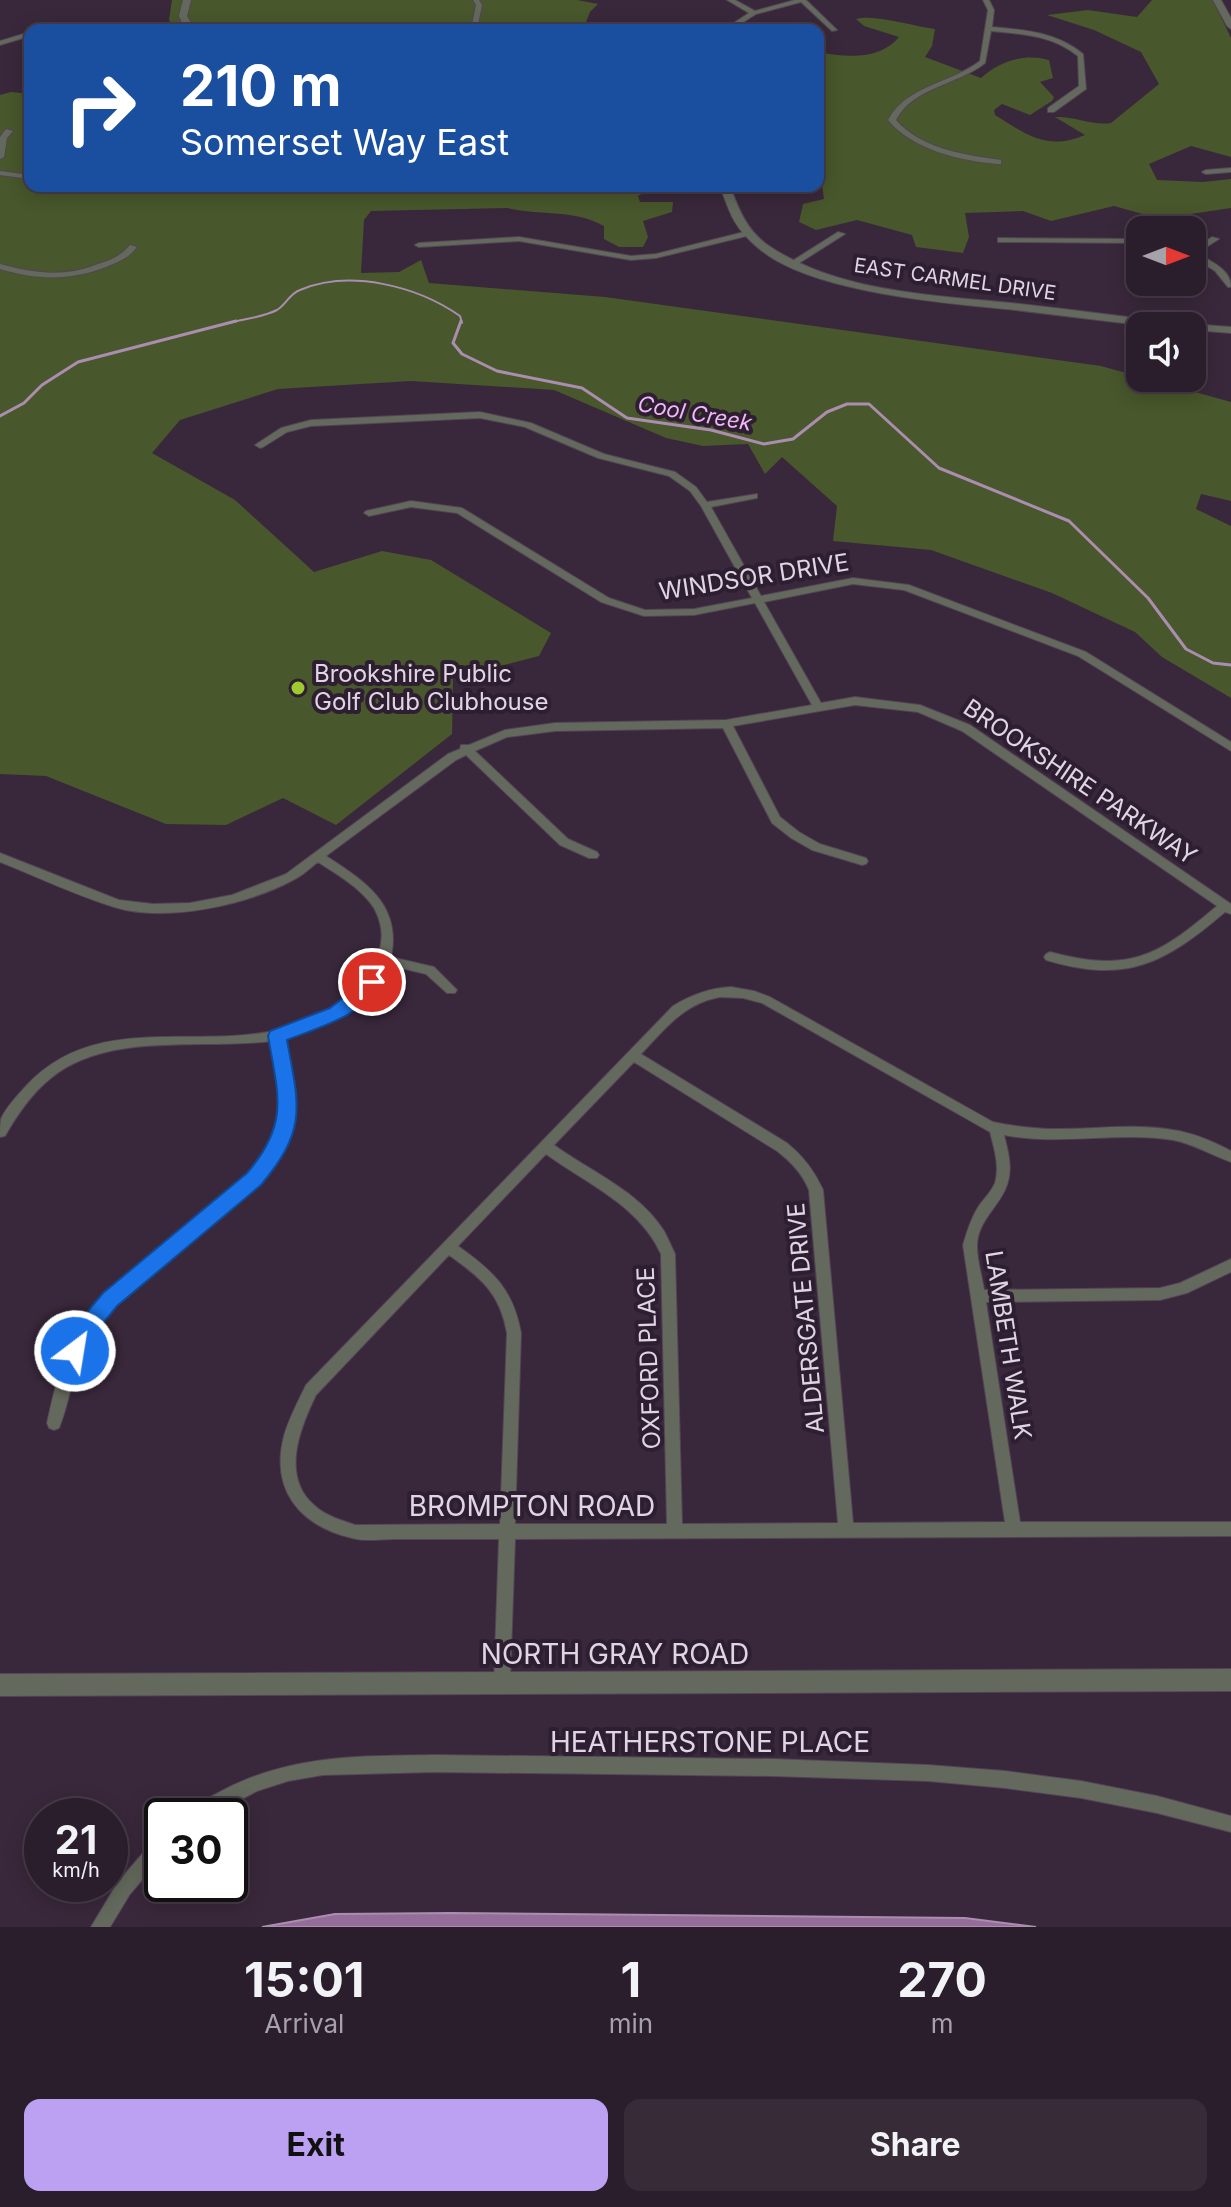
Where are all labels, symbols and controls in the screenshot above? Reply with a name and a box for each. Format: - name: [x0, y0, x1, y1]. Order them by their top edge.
- text: 210 m: [180, 52, 342, 120]
- icon: right: [48, 56, 152, 160]
- text: Somerset Way East: [180, 120, 509, 164]
- north arrow: [1126, 216, 1206, 296]
- map controls: [1126, 216, 1206, 392]
- street label: EAST CARMEL DRIVE: [853, 253, 1057, 305]
- button: sound: [1126, 312, 1206, 392]
- water label: Cool Creek: [636, 390, 755, 436]
- street label: WINDSOR DRIVE: [657, 547, 851, 606]
- place label: Brookshire Public Golf Club Clubhouse: [314, 659, 548, 716]
- marker: Brookshire Public Golf Club Clubhouse: [289, 679, 307, 697]
- street label: BROOKSHIRE PARKWAY: [958, 693, 1202, 871]
- pin: [338, 948, 406, 1016]
- icon: arrive: [350, 960, 394, 1004]
- street label: ALDERSGATE DRIVE: [781, 1201, 830, 1435]
- street label: LAMBETH WALK: [979, 1249, 1038, 1441]
- street label: OXFORD PLACE: [631, 1266, 666, 1450]
- position arrow: [33, 1309, 117, 1393]
- street label: BROMPTON ROAD: [409, 1489, 655, 1523]
- street label: NORTH GRAY ROAD: [481, 1637, 749, 1671]
- street label: HEATHERSTONE PLACE: [550, 1725, 870, 1759]
- speed limit sign: 30: [144, 1798, 248, 1902]
- text: 21: [55, 1815, 97, 1864]
- text: km/h: [52, 1858, 100, 1882]
- text: 15:01: [244, 1950, 365, 2009]
- text: 1: [620, 1950, 641, 2009]
- text: 270: [897, 1950, 987, 2009]
- text: Arrival: [264, 2008, 344, 2039]
- text: min: [609, 2008, 653, 2039]
- text: m: [931, 2008, 953, 2039]
- button: Exit: [24, 2099, 608, 2191]
- button: Share: [624, 2099, 1207, 2191]

